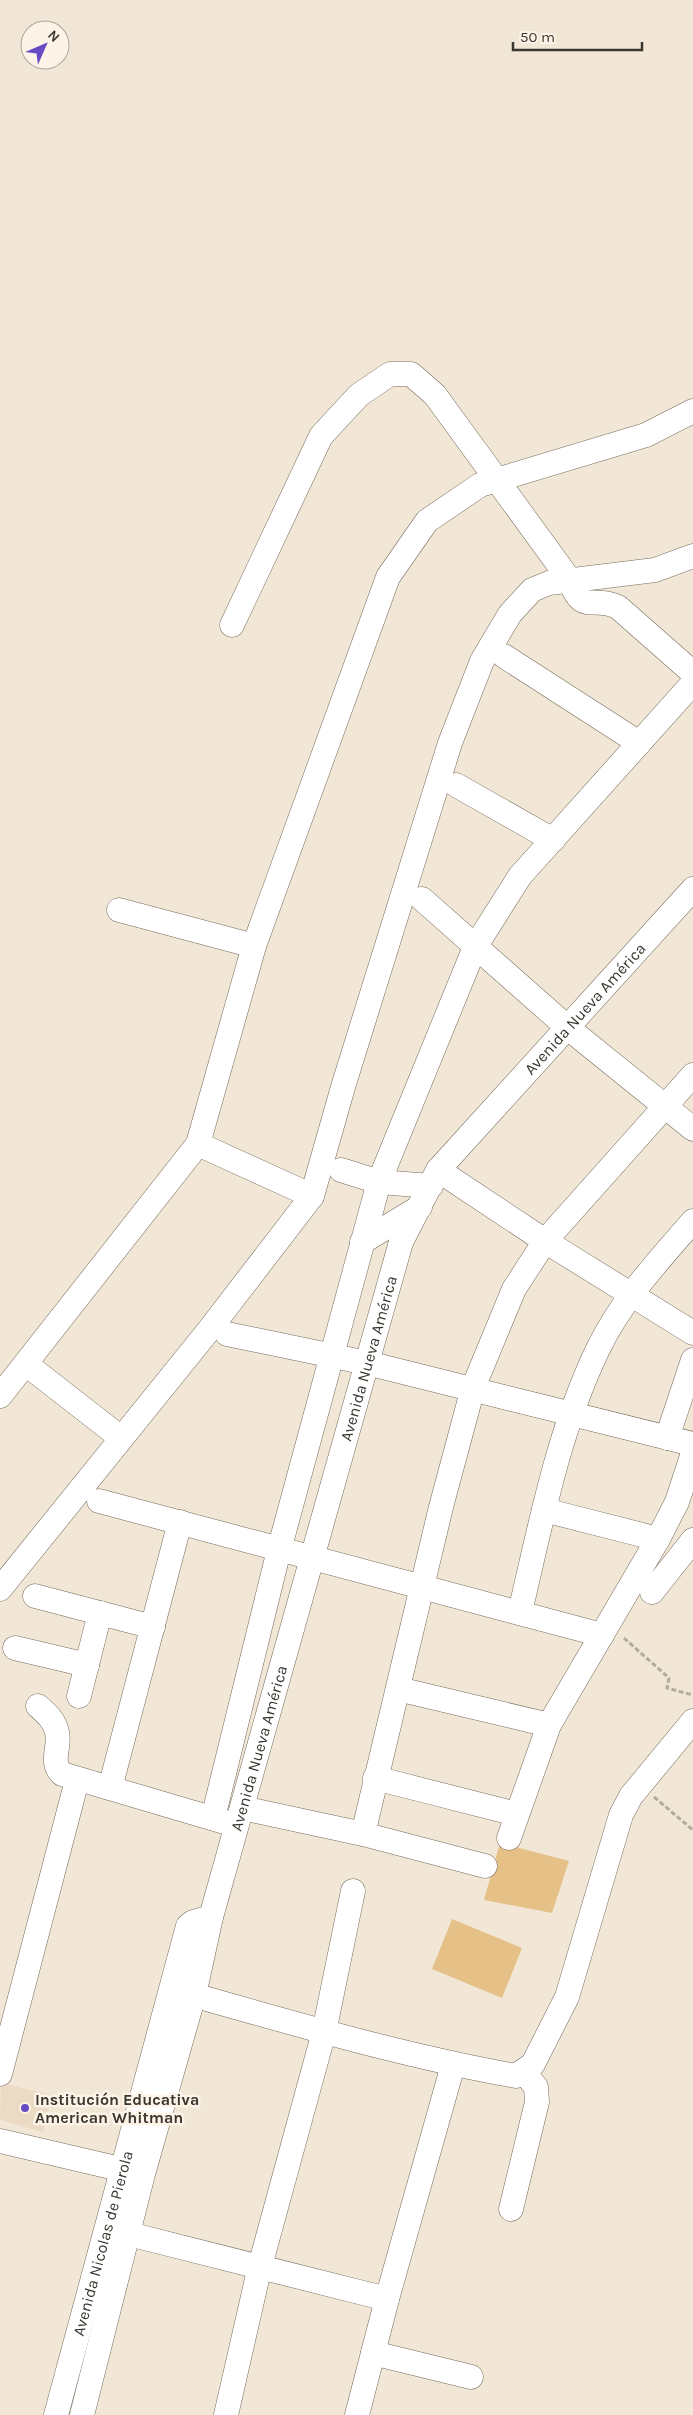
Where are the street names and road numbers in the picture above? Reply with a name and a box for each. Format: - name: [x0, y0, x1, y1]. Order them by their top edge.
- street label: Avenida Nueva América: [520, 939, 650, 1078]
- street label: Avenida Nueva América: [336, 1273, 401, 1443]
- street label: Avenida Nueva América: [227, 1663, 291, 1833]
- street label: Avenida Nicolas de Pierola: [69, 2149, 137, 2338]

